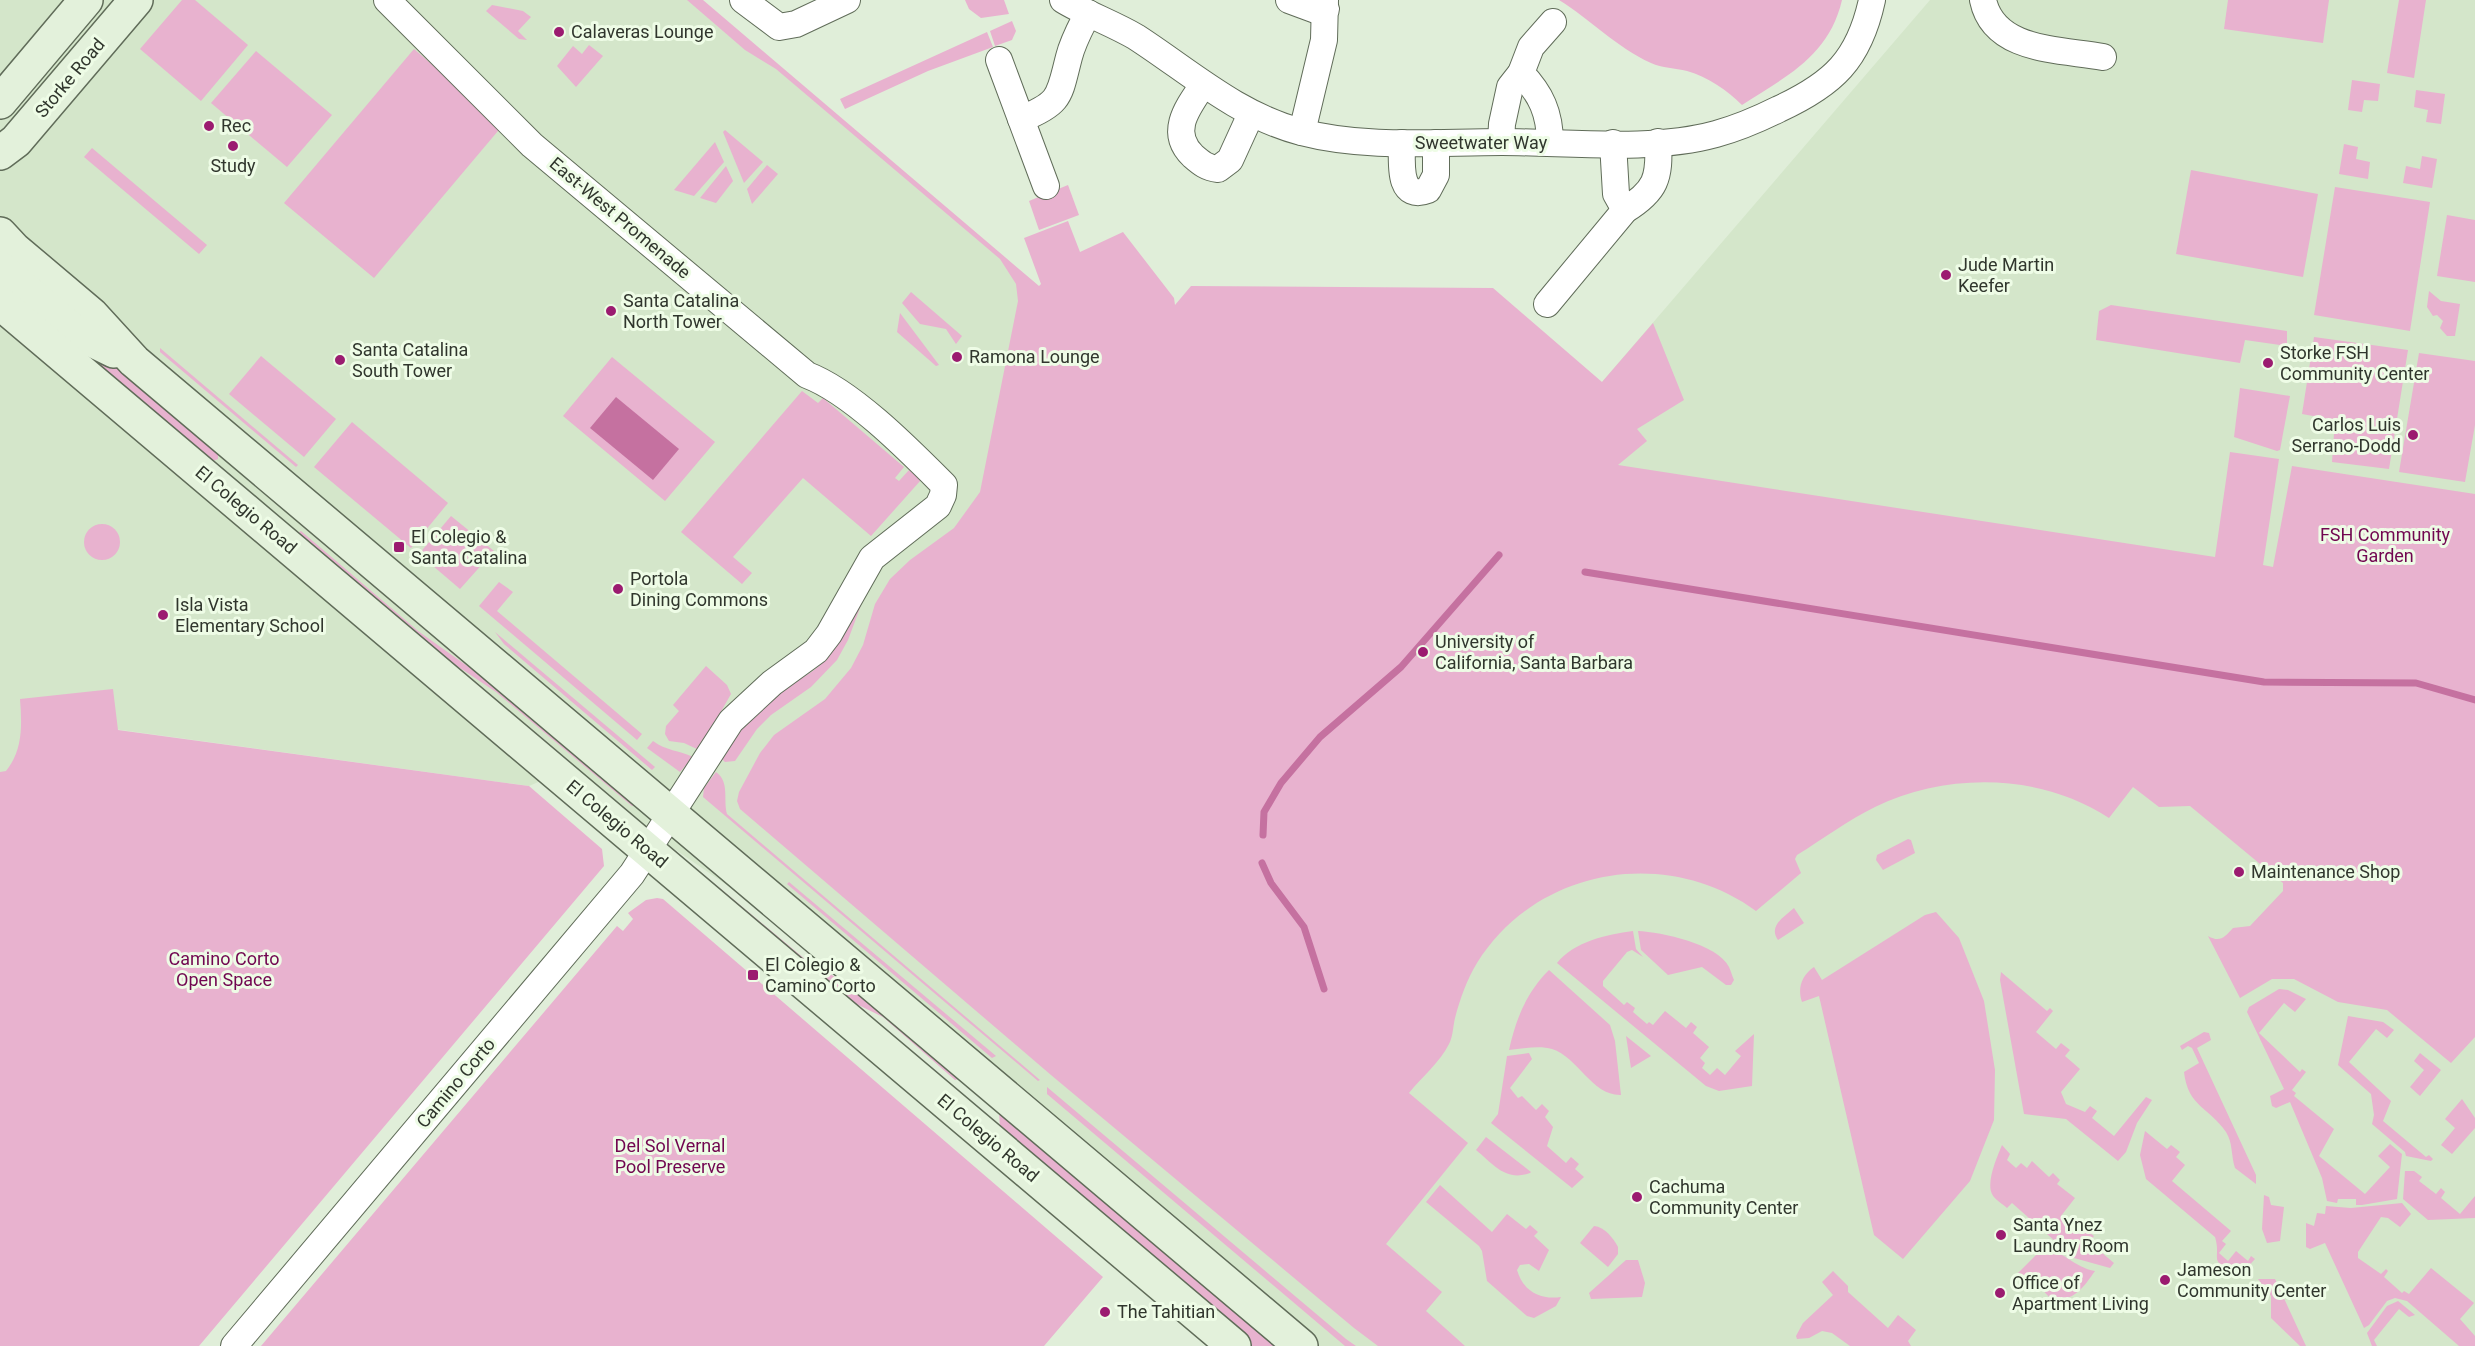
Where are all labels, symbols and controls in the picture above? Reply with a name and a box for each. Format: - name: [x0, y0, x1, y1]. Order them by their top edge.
- place label: Calaveras Lounge: [571, 21, 713, 42]
- marker: Calaveras Lounge: [552, 25, 566, 39]
- street label: Storke Road: [30, 34, 109, 122]
- place label: Rec: [221, 115, 251, 136]
- marker: Rec: [202, 119, 216, 133]
- street label: Sweetwater Way: [1415, 132, 1548, 153]
- marker: Study: [226, 139, 240, 153]
- street label: East-West Promenade: [546, 153, 695, 283]
- place label: Study: [210, 155, 256, 176]
- place label: Jude Martin Keefer: [1958, 254, 2054, 296]
- marker: Jude Martin Keefer: [1939, 268, 1953, 282]
- place label: Santa Catalina North Tower: [623, 290, 739, 332]
- marker: Santa Catalina North Tower: [604, 304, 618, 318]
- place label: Santa Catalina South Tower: [352, 339, 468, 381]
- place label: Storke FSH Community Center: [2280, 342, 2429, 384]
- place label: Ramona Lounge: [969, 346, 1100, 367]
- marker: Ramona Lounge: [950, 350, 964, 364]
- marker: Santa Catalina South Tower: [333, 353, 347, 367]
- marker: Storke FSH Community Center: [2261, 356, 2275, 370]
- place label: Carlos Luis Serrano-Dodd: [2292, 414, 2401, 456]
- marker: Carlos Luis Serrano-Dodd: [2406, 428, 2420, 442]
- street label: El Colegio Road: [192, 461, 301, 558]
- park label: FSH Community Garden: [2320, 524, 2451, 566]
- place label: El Colegio & Santa Catalina: [411, 526, 527, 568]
- marker: El Colegio & Santa Catalina: [392, 540, 406, 554]
- place label: Portola Dining Commons: [630, 568, 768, 610]
- marker: Portola Dining Commons: [611, 582, 625, 596]
- place label: Isla Vista Elementary School: [175, 594, 324, 636]
- marker: Isla Vista Elementary School: [156, 608, 170, 622]
- place label: University of California, Santa Barbara: [1435, 631, 1633, 673]
- marker: University of California, Santa Barbara: [1416, 645, 1430, 659]
- street label: El Colegio Road: [563, 775, 672, 872]
- place label: Maintenance Shop: [2251, 861, 2400, 882]
- marker: Maintenance Shop: [2232, 865, 2246, 879]
- park label: Camino Corto Open Space: [169, 948, 279, 990]
- place label: El Colegio & Camino Corto: [765, 954, 876, 996]
- marker: El Colegio & Camino Corto: [746, 968, 760, 982]
- street label: Camino Corto: [412, 1033, 499, 1132]
- street label: El Colegio Road: [934, 1089, 1043, 1186]
- park label: Del Sol Vernal Pool Preserve: [615, 1135, 725, 1177]
- place label: Cachuma Community Center: [1649, 1176, 1798, 1218]
- marker: Cachuma Community Center: [1630, 1190, 1644, 1204]
- place label: Santa Ynez Laundry Room: [2013, 1214, 2129, 1256]
- marker: Santa Ynez Laundry Room: [1994, 1228, 2008, 1242]
- place label: Jameson Community Center: [2177, 1259, 2326, 1301]
- place label: Office of Apartment Living: [2012, 1272, 2149, 1314]
- marker: Jameson Community Center: [2158, 1273, 2172, 1287]
- marker: Office of Apartment Living: [1993, 1286, 2007, 1300]
- place label: The Tahitian: [1117, 1301, 1215, 1322]
- marker: The Tahitian: [1098, 1305, 1112, 1319]

